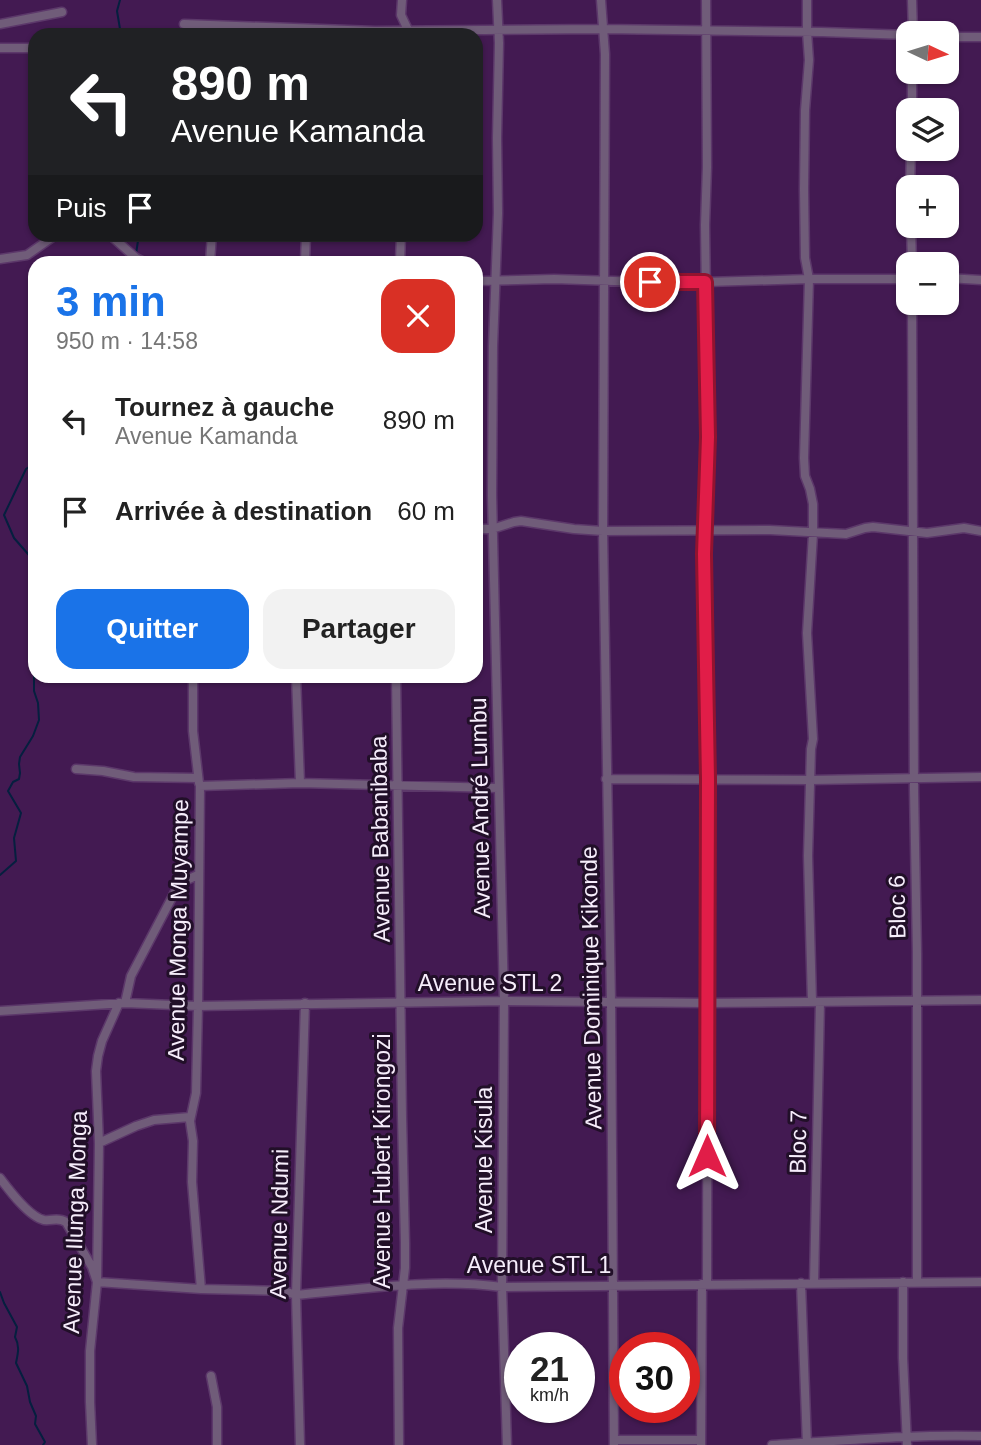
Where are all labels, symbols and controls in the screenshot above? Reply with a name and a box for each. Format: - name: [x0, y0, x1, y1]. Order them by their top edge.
- north arrow: [896, 21, 959, 84]
- map controls: [896, 21, 959, 315]
- icon: left: [56, 56, 147, 147]
- text: 890 m: [171, 56, 310, 110]
- button: layers: [896, 98, 959, 161]
- text: Avenue Kamanda: [171, 113, 425, 149]
- button: +: [896, 175, 959, 238]
- icon: arrive: [121, 189, 159, 227]
- text: Puis: [56, 193, 107, 223]
- pin: [620, 252, 680, 312]
- button: −: [896, 252, 959, 315]
- icon: arrive: [631, 263, 669, 301]
- text: 3 min: [56, 278, 166, 325]
- button: close: [381, 279, 455, 353]
- text: 950 m · 14:58: [56, 328, 198, 354]
- text: Tournez à gauche: [115, 392, 334, 422]
- icon: left: [56, 402, 94, 440]
- text: 890 m: [383, 405, 455, 435]
- text: Avenue Kamanda: [115, 423, 297, 449]
- icon: arrive: [56, 493, 94, 531]
- text: Arrivée à destination: [115, 496, 372, 526]
- text: 60 m: [397, 496, 455, 526]
- button: Quitter: [56, 589, 249, 669]
- button: Partager: [263, 589, 455, 669]
- street label: Avenue André Lumbu: [465, 697, 495, 919]
- street label: Avenue Babanibaba: [365, 735, 395, 943]
- street label: Avenue Monga Muyampe: [163, 799, 193, 1061]
- street label: Avenue Dominique Kikonde: [576, 846, 606, 1130]
- street label: Bloc 6: [883, 875, 911, 939]
- street label: Avenue STL 2: [418, 970, 562, 996]
- street label: Avenue Hubert Kirongozi: [369, 1033, 395, 1289]
- street label: Avenue Kisula: [471, 1086, 497, 1233]
- street label: Avenue Ilunga Monga: [58, 1110, 92, 1334]
- street label: Bloc 7: [784, 1110, 812, 1174]
- position arrow: [670, 1119, 744, 1193]
- street label: Avenue Ndumi: [265, 1149, 293, 1299]
- street label: Avenue STL 1: [467, 1252, 611, 1278]
- speed limit sign: 30: [609, 1332, 700, 1423]
- text: 21: [530, 1349, 569, 1388]
- text: km/h: [530, 1385, 569, 1405]

